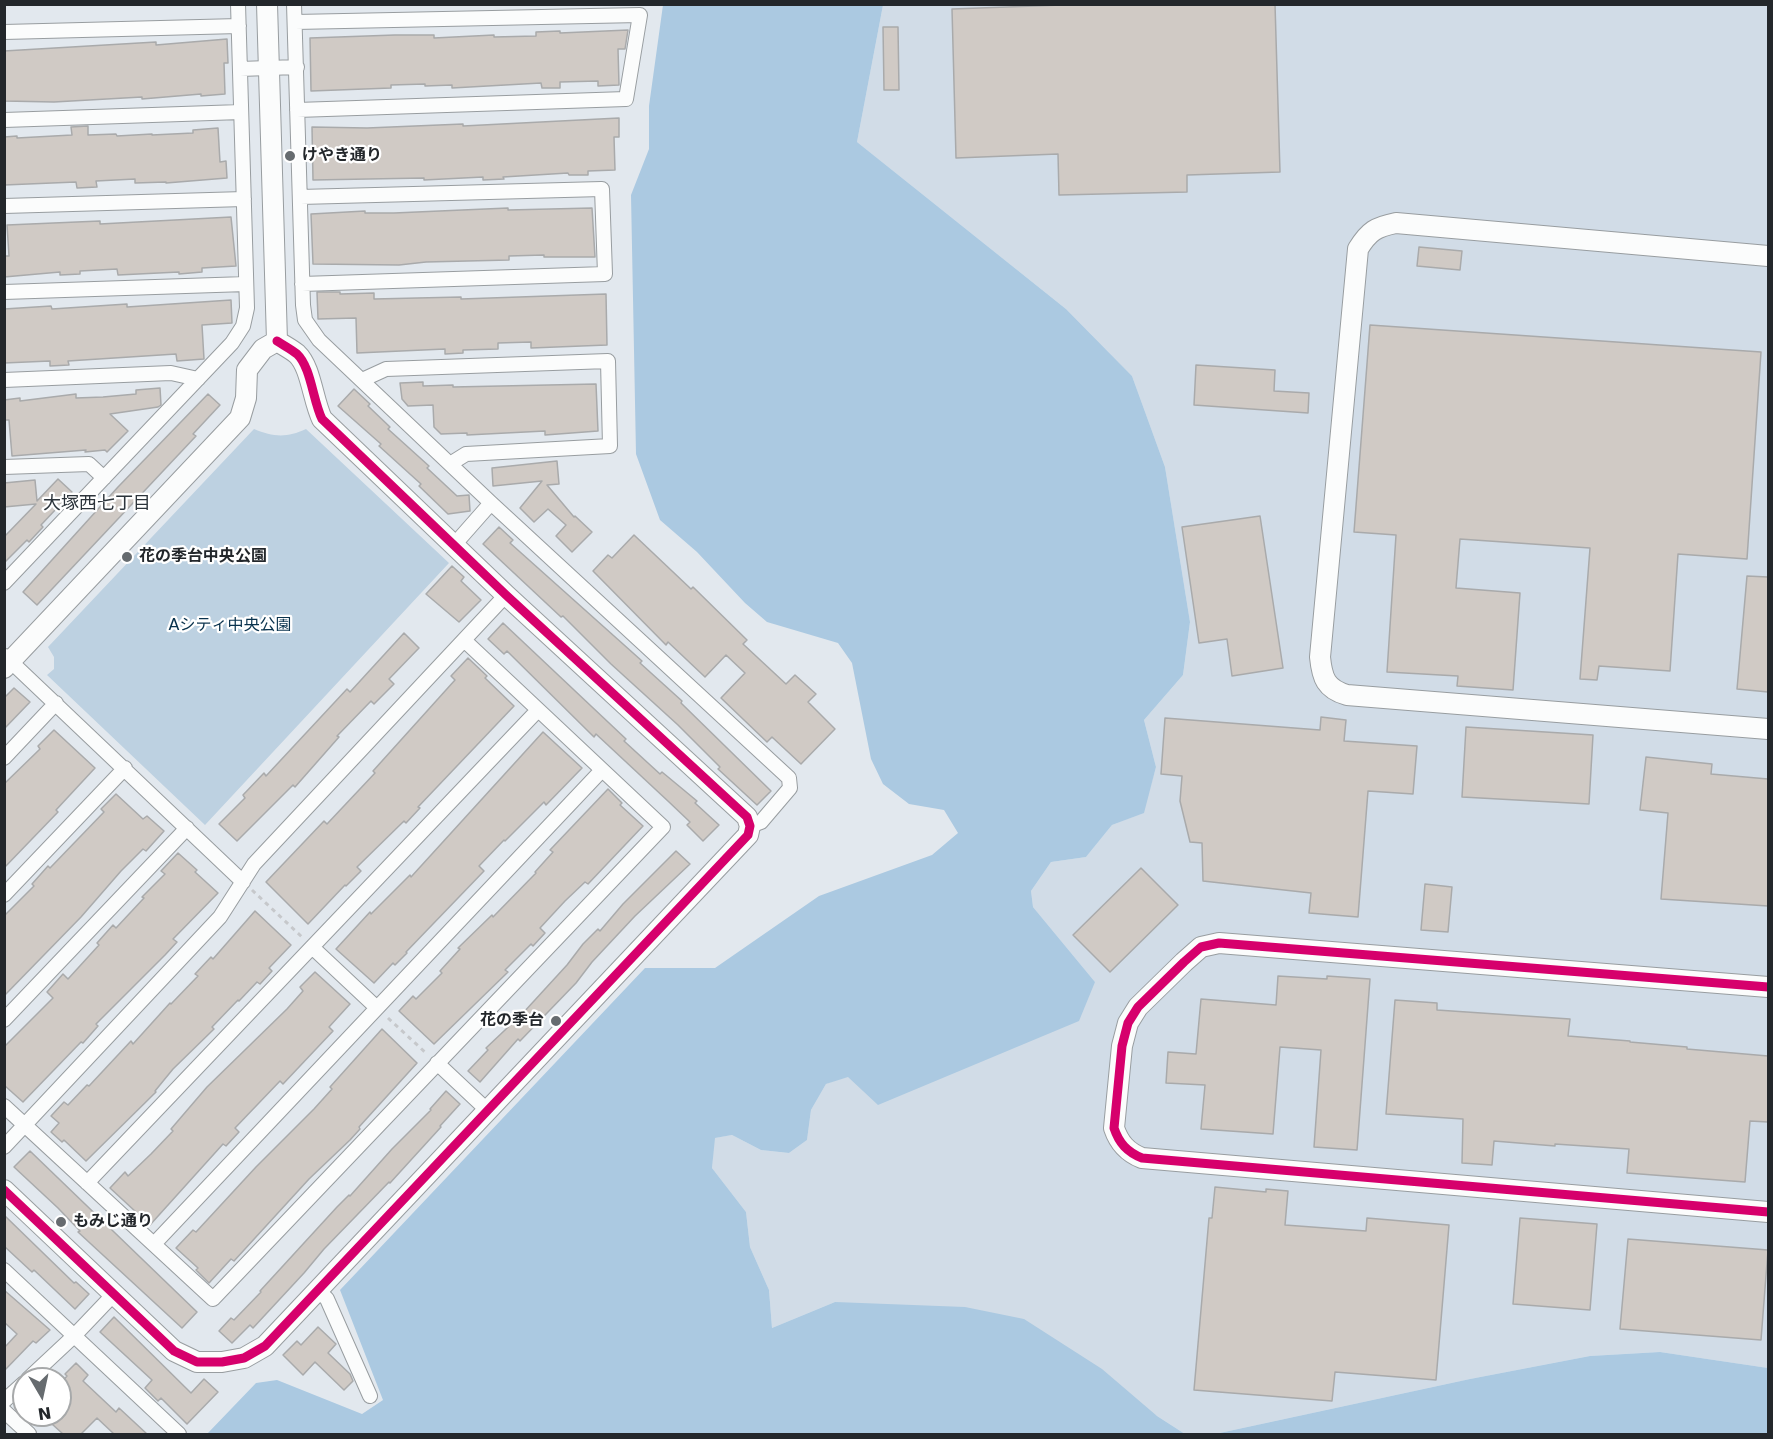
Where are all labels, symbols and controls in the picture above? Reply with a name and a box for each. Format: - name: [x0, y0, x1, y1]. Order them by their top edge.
- place label: けやき通り: [302, 146, 382, 166]
- marker: けやき通り: [283, 149, 297, 163]
- district label: 大塚西七丁目: [43, 493, 151, 515]
- place label: 花の季台中央公園: [139, 547, 267, 567]
- marker: 花の季台中央公園: [120, 550, 134, 564]
- park label: Aシティ中央公園: [169, 616, 291, 636]
- place label: 花の季台: [480, 1011, 544, 1031]
- marker: 花の季台: [549, 1014, 563, 1028]
- place label: もみじ通り: [73, 1212, 153, 1232]
- marker: もみじ通り: [54, 1215, 68, 1229]
- north arrow: [12, 1367, 72, 1427]
- text: N: [36, 1403, 53, 1424]

